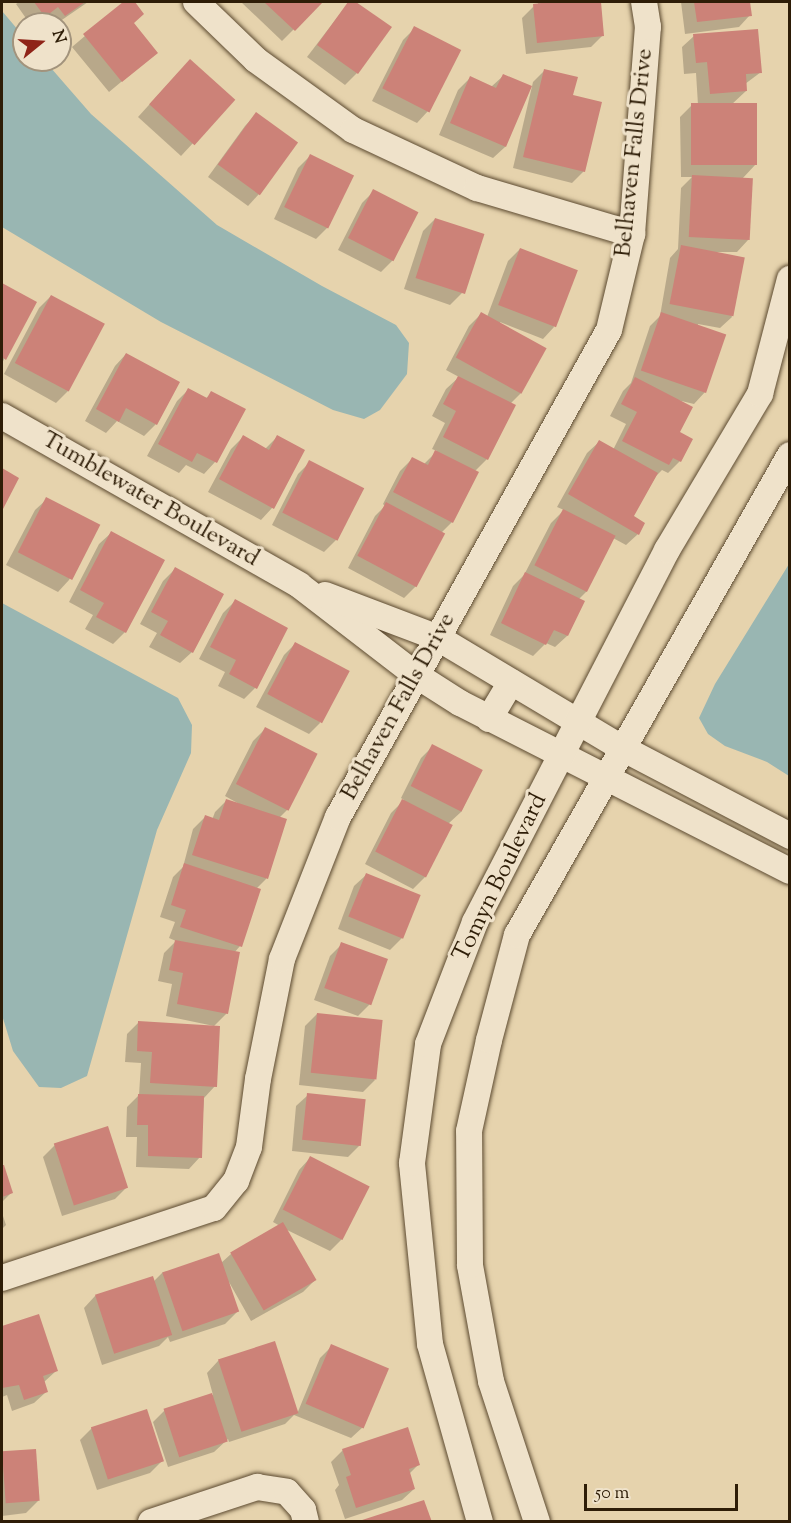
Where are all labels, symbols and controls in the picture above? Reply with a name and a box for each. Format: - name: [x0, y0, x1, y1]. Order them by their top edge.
- north arrow: [12, 12, 72, 72]
- text: N: [45, 27, 71, 47]
- street label: Belhaven Falls Drive: [610, 47, 660, 259]
- street label: Tumblewater Boulevard: [36, 426, 264, 574]
- street label: Belhaven Falls Drive: [336, 608, 462, 806]
- street label: Tomyn Boulevard: [448, 789, 554, 967]
- scale bar: [587, 1472, 742, 1510]
- text: 50 m: [595, 1481, 629, 1507]

